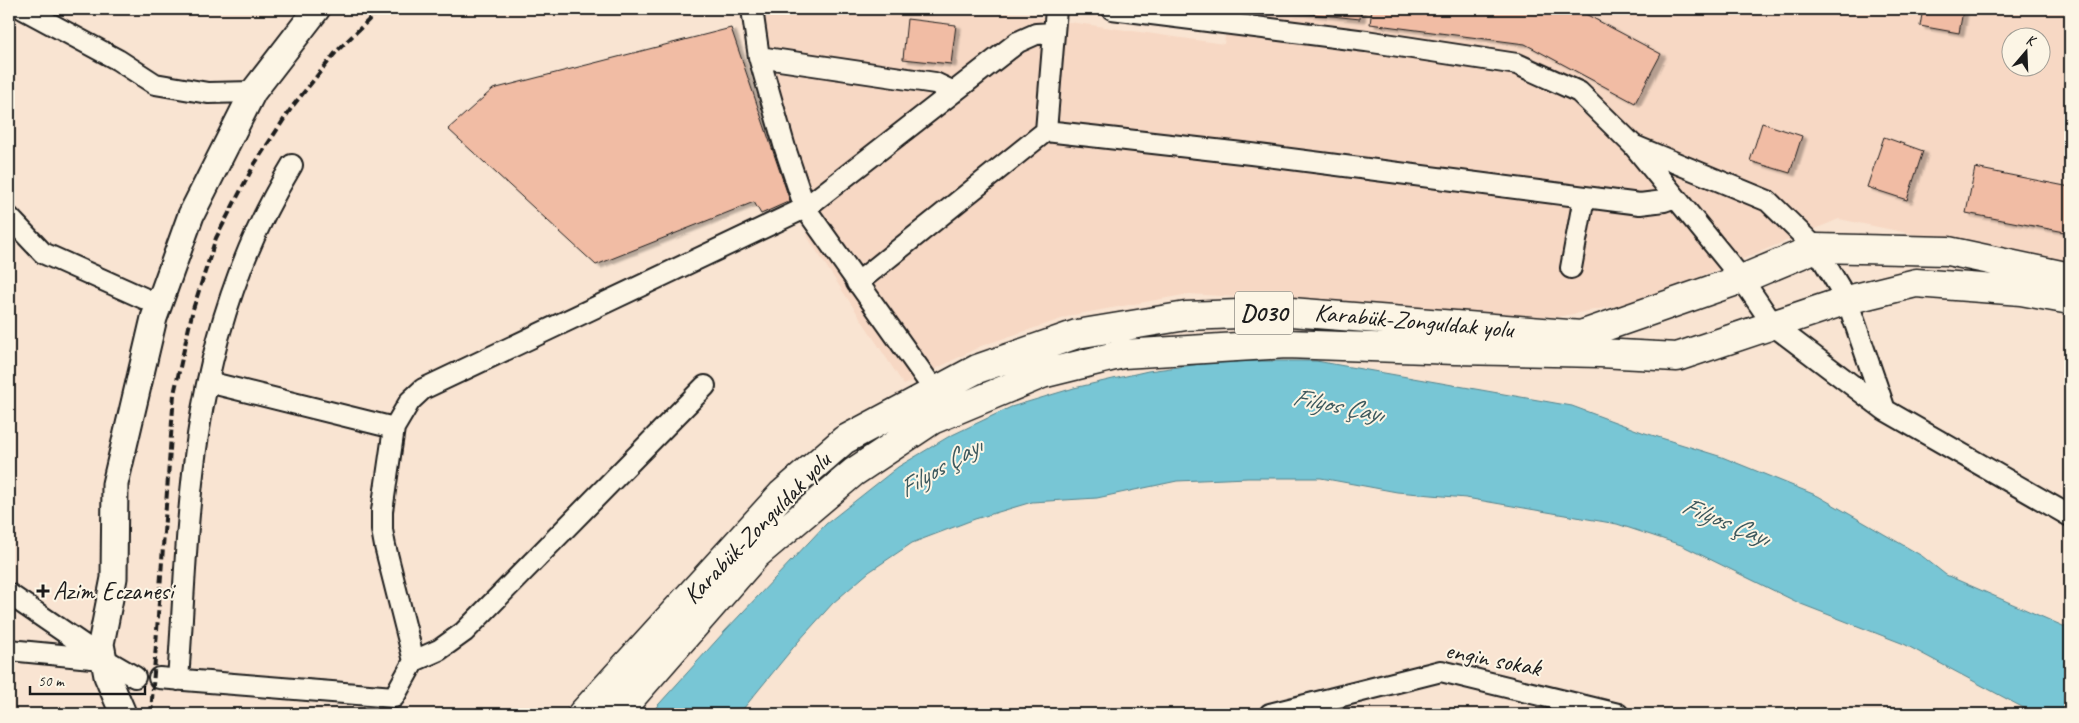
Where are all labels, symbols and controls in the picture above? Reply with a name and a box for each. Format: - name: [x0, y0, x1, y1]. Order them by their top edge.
- north arrow: [2002, 28, 2052, 78]
- text: K: [2024, 31, 2039, 50]
- road number: D030: [1235, 292, 1293, 334]
- street label: Karabük-Zonguldak yolu: [1313, 296, 1517, 346]
- water label: Filyos Çayı: [1290, 380, 1389, 431]
- water label: Filyos Çayı: [892, 428, 990, 505]
- street label: Karabük-Zonguldak yolu: [676, 444, 839, 611]
- water label: Filyos Çayı: [1677, 489, 1778, 555]
- place label: Azim Eczanesi: [53, 575, 177, 607]
- marker: Azim Eczanesi: [37, 585, 49, 597]
- street label: engin sokak: [1442, 634, 1545, 684]
- scale bar: [30, 663, 145, 695]
- text: 50 m: [38, 672, 65, 691]

